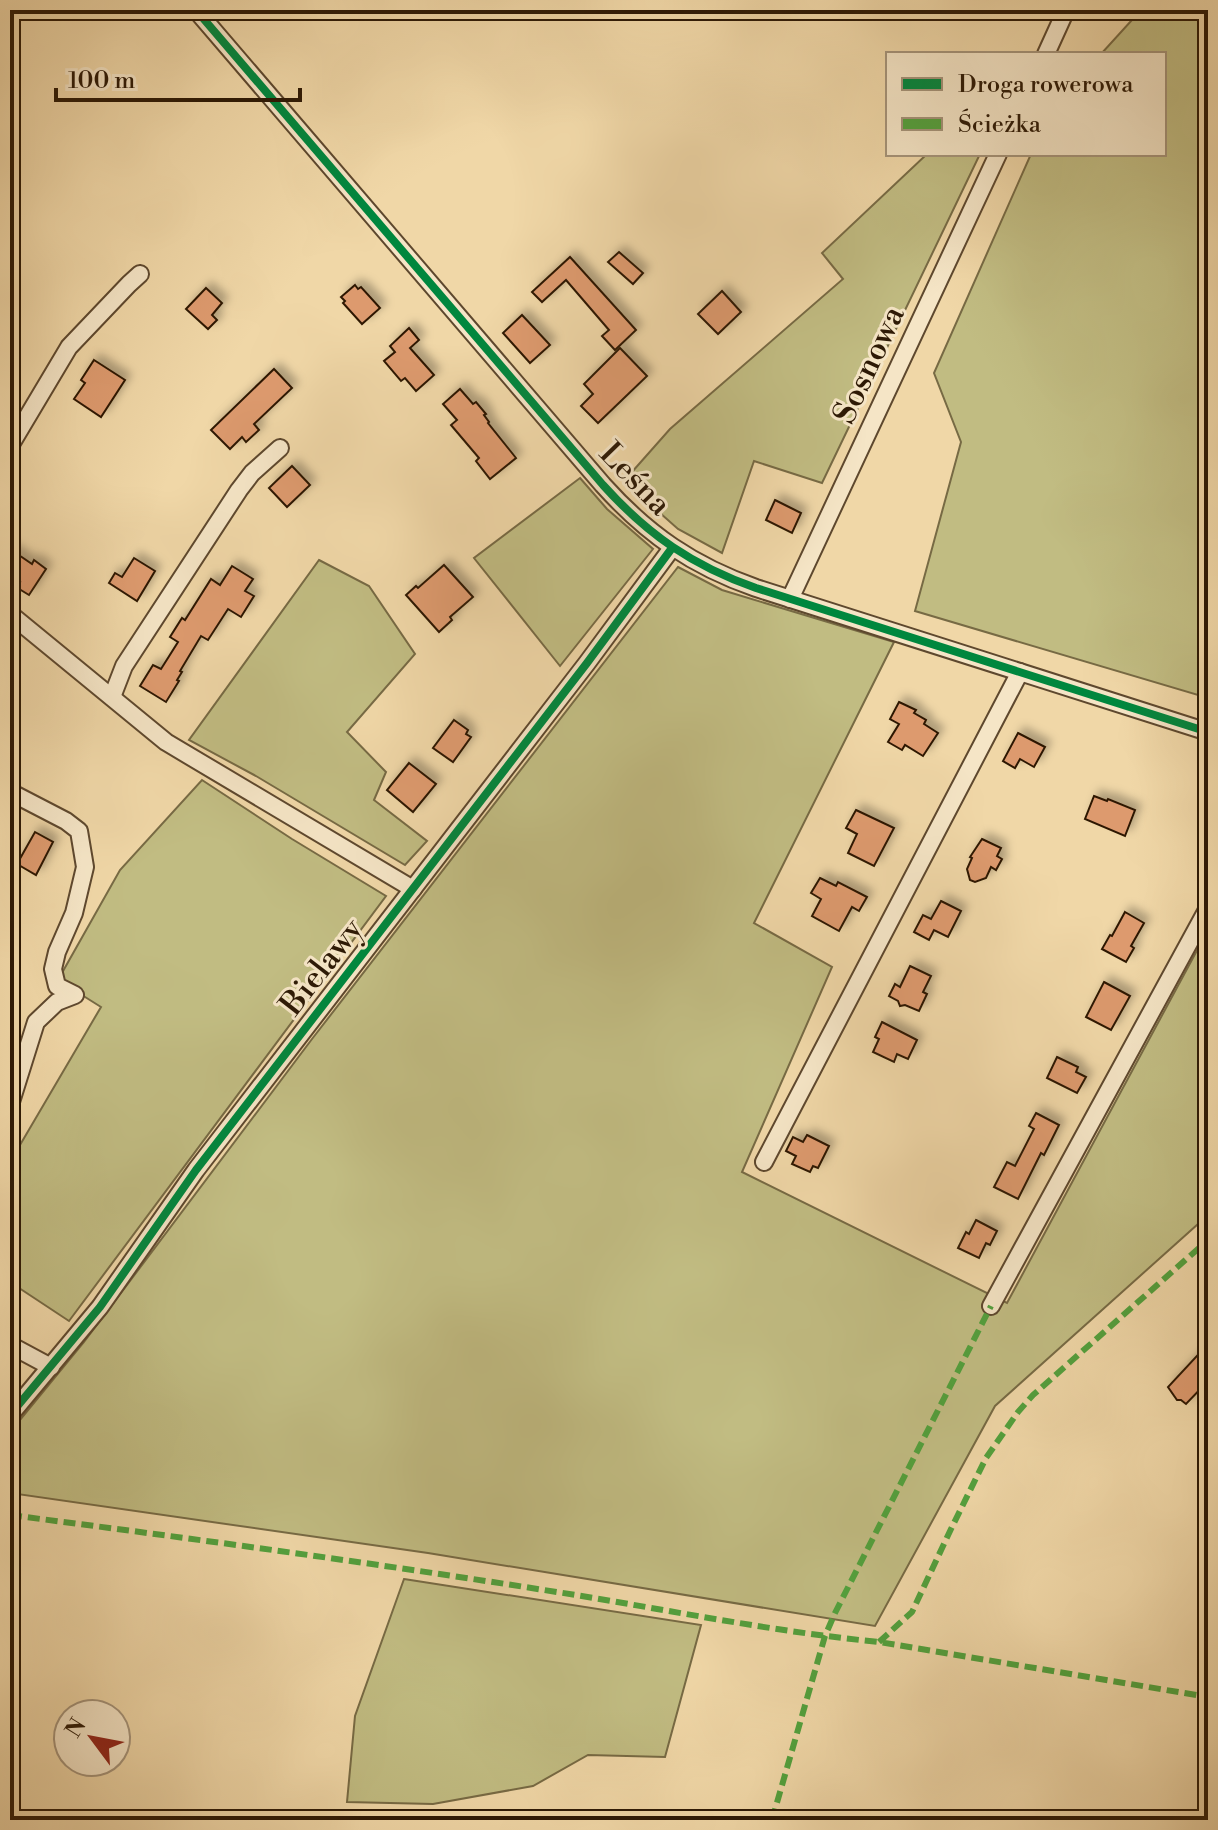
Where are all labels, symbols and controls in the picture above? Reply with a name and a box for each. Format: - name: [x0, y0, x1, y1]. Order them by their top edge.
- scale bar: [56, 52, 300, 102]
- legend: [886, 52, 1166, 156]
- text: 100 m: [68, 66, 135, 96]
- text: Droga rowerowa: [958, 70, 1134, 100]
- text: Ścieżka: [958, 108, 1042, 140]
- street label: Sosnowa: [824, 299, 914, 430]
- street label: Leśna: [591, 434, 680, 525]
- street label: Bielawy: [271, 910, 373, 1024]
- north arrow: [52, 1698, 132, 1778]
- text: N: [60, 1713, 93, 1743]

